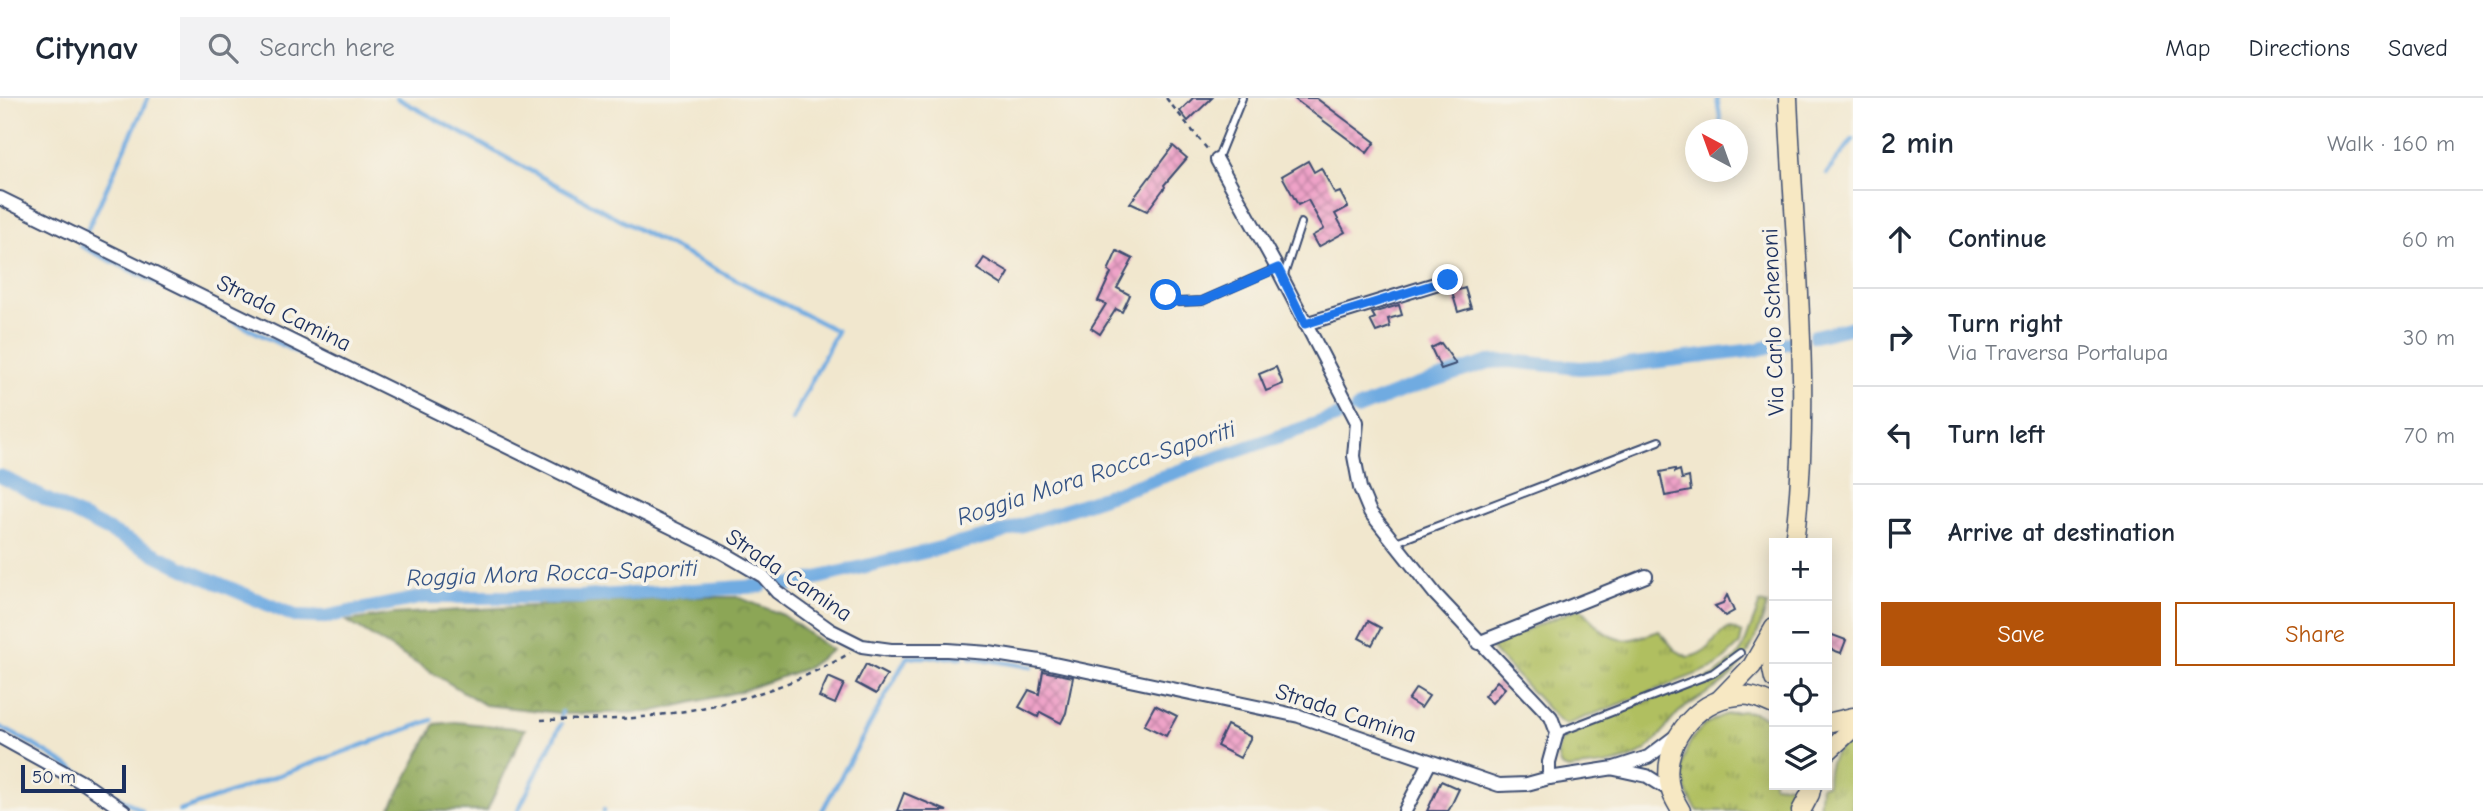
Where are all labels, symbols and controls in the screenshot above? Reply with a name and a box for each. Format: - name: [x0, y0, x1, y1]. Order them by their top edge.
- search box: [180, 17, 670, 80]
- text: Citynav: [35, 29, 138, 67]
- icon: search: [204, 29, 242, 67]
- text: Search here: [260, 33, 395, 63]
- text: Map: [2165, 34, 2211, 62]
- text: Directions: [2249, 34, 2350, 62]
- text: Saved: [2388, 34, 2448, 62]
- north arrow: [1685, 119, 1748, 182]
- text: 2 min: [1881, 126, 1954, 161]
- text: Walk · 160 m: [2327, 130, 2455, 157]
- icon: ahead: [1881, 220, 1919, 258]
- text: Continue: [1948, 224, 2046, 254]
- text: 60 m: [2402, 226, 2455, 253]
- street label: Via Carlo Schenoni: [1756, 228, 1790, 416]
- route end: [1432, 264, 1463, 295]
- street label: Strada Camina: [212, 269, 356, 357]
- route start: [1150, 279, 1181, 310]
- text: Turn right: [1948, 309, 2062, 339]
- icon: right: [1881, 318, 1919, 356]
- text: 30 m: [2403, 324, 2455, 351]
- text: Via Traversa Portalupa: [1948, 339, 2168, 366]
- water label: Roggia Mora Rocca-Saporiti: [953, 415, 1239, 531]
- icon: left: [1881, 416, 1919, 454]
- text: Turn left: [1948, 420, 2045, 450]
- text: 70 m: [2403, 422, 2455, 449]
- icon: arrive: [1881, 514, 1919, 552]
- text: Arrive at destination: [1948, 518, 2175, 548]
- street label: Strada Camina: [721, 523, 857, 627]
- map controls: [1769, 538, 1832, 790]
- button: +: [1769, 538, 1832, 601]
- water label: Roggia Mora Rocca-Saporiti: [406, 554, 699, 592]
- button: −: [1769, 601, 1832, 664]
- button: Save: [1881, 602, 2161, 666]
- button: Share: [2175, 602, 2455, 666]
- button: locate: [1769, 664, 1832, 727]
- street label: Strada Camina: [1272, 678, 1420, 748]
- button: layers: [1769, 727, 1832, 790]
- scale bar: [21, 762, 126, 794]
- text: 50 m: [32, 766, 76, 788]

